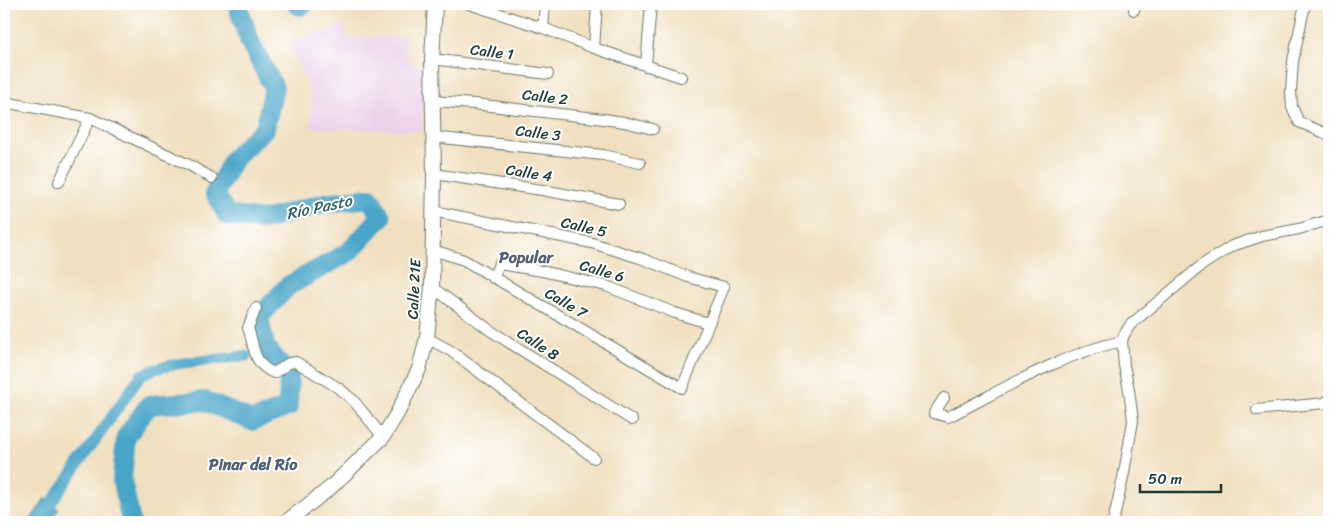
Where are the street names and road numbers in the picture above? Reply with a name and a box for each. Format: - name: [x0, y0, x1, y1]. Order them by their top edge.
- street label: Calle 1: [469, 36, 515, 68]
- street label: Calle 2: [521, 81, 570, 113]
- street label: Calle 3: [514, 117, 562, 149]
- street label: Calle 4: [504, 157, 554, 189]
- street label: Calle 5: [559, 209, 609, 245]
- street label: Calle 6: [577, 252, 627, 290]
- street label: Calle 21E: [399, 256, 429, 320]
- street label: Calle 7: [540, 280, 593, 326]
- street label: Calle 8: [512, 321, 564, 367]

